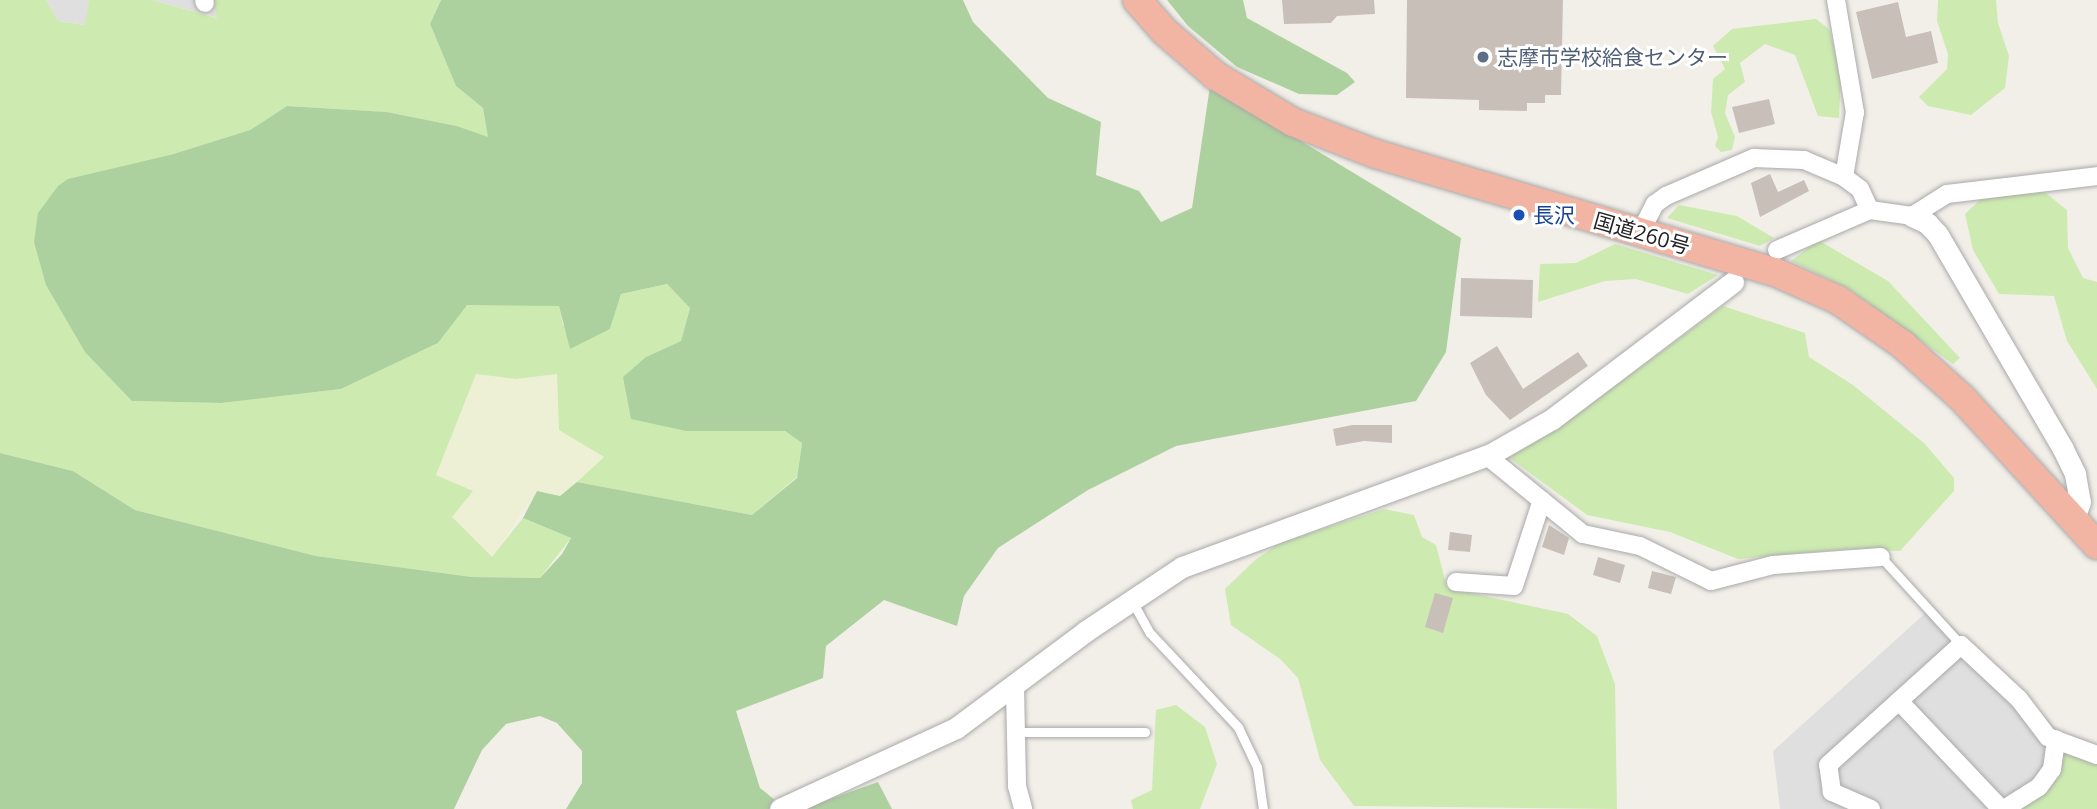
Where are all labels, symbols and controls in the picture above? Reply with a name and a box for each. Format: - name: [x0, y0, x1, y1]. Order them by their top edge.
- place label: 志摩市学校給食センター: [1497, 44, 1728, 70]
- marker: 志摩市学校給食センター: [1475, 49, 1491, 65]
- place label: 長沢: [1533, 202, 1575, 228]
- marker: 長沢: [1511, 207, 1527, 223]
- street label: 国道260号: [1591, 207, 1693, 259]

